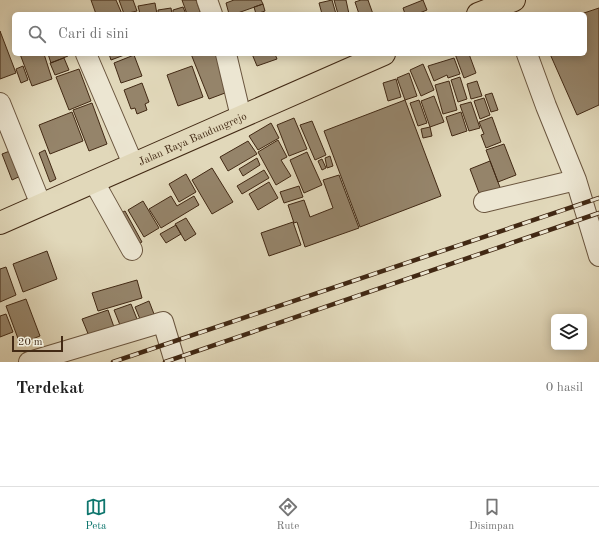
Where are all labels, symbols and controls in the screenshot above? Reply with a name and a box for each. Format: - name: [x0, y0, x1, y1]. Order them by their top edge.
- search box: [12, 12, 587, 56]
- icon: search: [26, 23, 48, 45]
- text: Cari di sini: [58, 27, 129, 42]
- street label: Jalan Raya Bandungrejo: [137, 111, 249, 168]
- map controls: [551, 314, 587, 350]
- button: layers: [551, 314, 587, 350]
- scale bar: [12, 334, 63, 353]
- text: 20 m: [18, 337, 43, 348]
- text: Terdekat: [16, 380, 84, 397]
- text: 0 hasil: [546, 381, 583, 394]
- tab: Peta: [85, 496, 107, 534]
- tab: Rute: [277, 496, 299, 534]
- tab: Disimpan: [469, 496, 514, 534]

